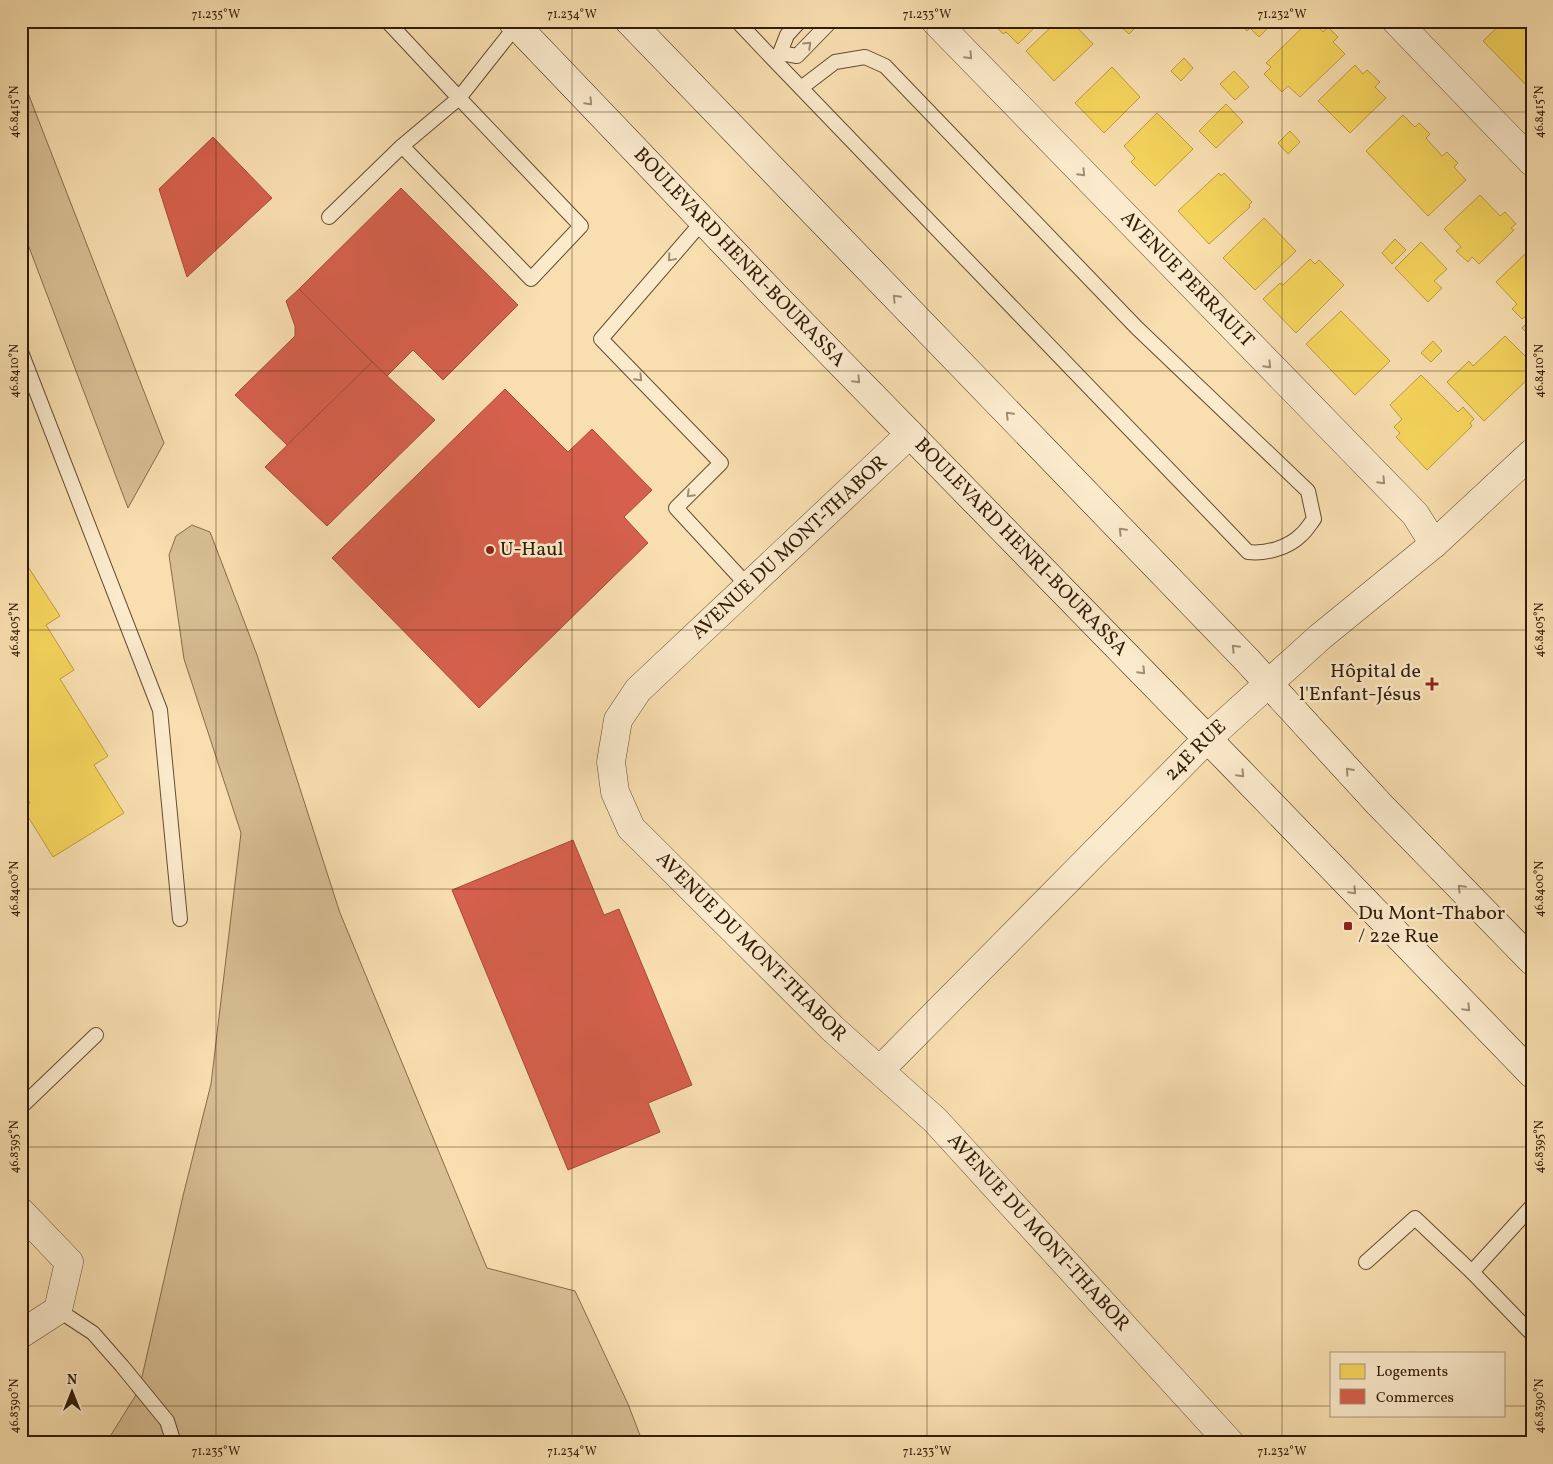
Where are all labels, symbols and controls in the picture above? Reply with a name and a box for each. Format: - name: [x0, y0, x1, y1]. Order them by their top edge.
- text: 71.235°W: [192, 7, 240, 23]
- text: 71.234°W: [547, 7, 597, 23]
- text: 71.233°W: [903, 7, 951, 23]
- text: 71.232°W: [1258, 7, 1306, 23]
- one-way arrow: [803, 41, 812, 50]
- one-way arrow: [963, 51, 972, 60]
- text: 46.8415°N: [7, 86, 23, 138]
- text: 46.8415°N: [1532, 86, 1548, 138]
- one-way arrow: [583, 97, 592, 106]
- street label: BOULEVARD HENRI-BOURASSA: [627, 142, 851, 374]
- one-way arrow: [1076, 167, 1085, 176]
- street label: AVENUE PERRAULT: [1114, 205, 1260, 355]
- one-way arrow: [668, 252, 677, 261]
- one-way arrow: [893, 295, 902, 304]
- text: 46.8410°N: [7, 344, 23, 398]
- text: 46.8410°N: [1532, 344, 1548, 398]
- one-way arrow: [1263, 359, 1272, 368]
- one-way arrow: [633, 373, 642, 382]
- one-way arrow: [851, 374, 860, 383]
- one-way arrow: [1006, 411, 1015, 420]
- street label: BOULEVARD HENRI-BOURASSA: [907, 432, 1134, 663]
- street label: AVENUE DU MONT-THABOR: [686, 449, 895, 647]
- one-way arrow: [1376, 476, 1385, 485]
- one-way arrow: [687, 489, 696, 498]
- one-way arrow: [1119, 528, 1128, 537]
- place label: U-Haul: [500, 536, 564, 564]
- marker: U-Haul: [484, 544, 496, 556]
- text: 46.8405°N: [7, 602, 23, 657]
- text: 46.8405°N: [1532, 602, 1548, 657]
- one-way arrow: [1232, 645, 1241, 654]
- place label: Hôpital de l'Enfant-Jésus: [1299, 658, 1421, 709]
- one-way arrow: [1136, 666, 1145, 675]
- marker: Hôpital de l'Enfant-Jésus: [1425, 677, 1439, 691]
- street label: 24E RUE: [1158, 714, 1233, 788]
- one-way arrow: [1346, 767, 1355, 776]
- one-way arrow: [1235, 768, 1244, 777]
- street label: AVENUE DU MONT-THABOR: [649, 846, 853, 1049]
- text: 46.8400°N: [7, 861, 23, 917]
- text: 46.8400°N: [1532, 861, 1548, 917]
- one-way arrow: [1347, 885, 1356, 894]
- one-way arrow: [1458, 885, 1467, 894]
- place label: Du Mont-Thabor / 22e Rue: [1358, 900, 1505, 951]
- marker: Du Mont-Thabor / 22e Rue: [1342, 920, 1354, 932]
- one-way arrow: [1461, 1002, 1470, 1011]
- text: 46.8395°N: [7, 1120, 23, 1174]
- text: 46.8395°N: [1532, 1120, 1548, 1174]
- street label: AVENUE DU MONT-THABOR: [940, 1127, 1136, 1338]
- legend: [1330, 1352, 1506, 1416]
- text: Logements: [1376, 1362, 1448, 1383]
- north arrow: [48, 1366, 98, 1416]
- text: N: [67, 1371, 77, 1390]
- text: 46.8390°N: [7, 1379, 23, 1433]
- text: 46.8390°N: [1532, 1379, 1548, 1433]
- text: Commerces: [1376, 1388, 1454, 1409]
- text: 71.235°W: [192, 1444, 240, 1460]
- text: 71.234°W: [547, 1444, 597, 1460]
- text: 71.233°W: [903, 1444, 951, 1460]
- text: 71.232°W: [1258, 1444, 1306, 1460]

